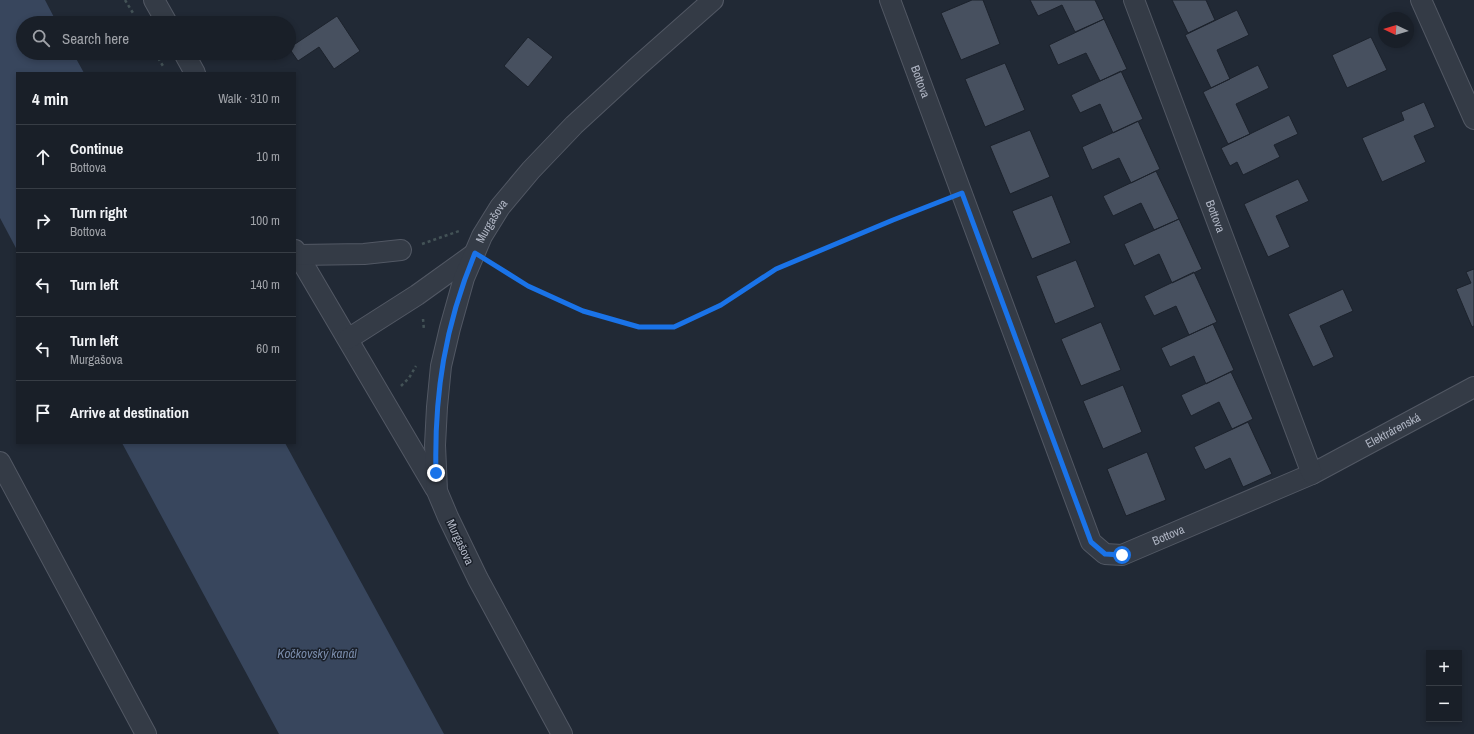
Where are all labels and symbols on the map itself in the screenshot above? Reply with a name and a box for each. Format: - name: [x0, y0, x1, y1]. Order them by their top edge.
- north arrow: [1378, 12, 1414, 48]
- street label: Bottova: [907, 63, 934, 101]
- street label: Murgašova: [472, 195, 512, 245]
- street label: Bottova: [1202, 198, 1229, 235]
- street label: Elektrárenská: [1363, 409, 1424, 452]
- route end: [427, 464, 445, 482]
- street label: Murgašova: [442, 517, 478, 568]
- street label: Bottova: [1150, 521, 1187, 549]
- route start: [1113, 546, 1131, 564]
- water label: Kočkovský kanál: [277, 645, 357, 662]

